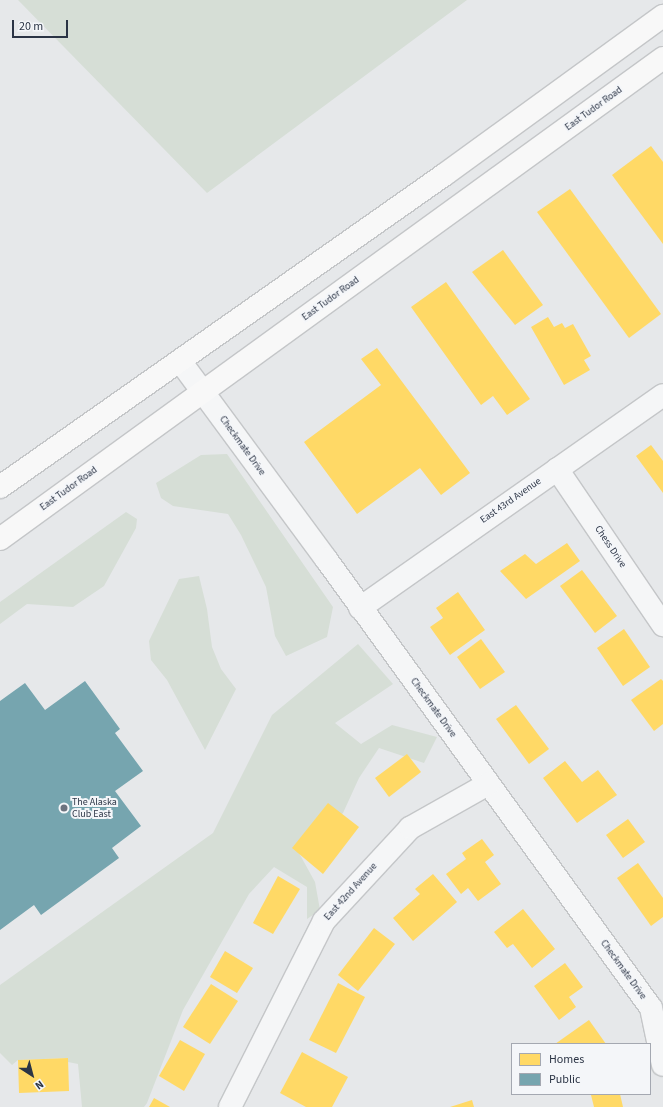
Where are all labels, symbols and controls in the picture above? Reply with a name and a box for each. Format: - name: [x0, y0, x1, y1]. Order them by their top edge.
- scale bar: [14, 12, 70, 38]
- text: 20 m: [19, 18, 43, 35]
- street label: East Tudor Road: [563, 84, 625, 134]
- street label: East Tudor Road: [300, 274, 362, 324]
- street label: Checkmate Drive: [216, 414, 268, 478]
- street label: East Tudor Road: [38, 464, 100, 514]
- street label: East 43rd Avenue: [478, 476, 544, 526]
- street label: Chess Drive: [592, 524, 628, 570]
- street label: Checkmate Drive: [407, 676, 459, 740]
- place label: The Alaska Club East: [72, 796, 117, 820]
- marker: The Alaska Club East: [59, 803, 69, 813]
- street label: East 42nd Avenue: [322, 861, 380, 923]
- street label: Checkmate Drive: [597, 938, 649, 1002]
- legend: [511, 1043, 651, 1095]
- text: Homes: [549, 1051, 584, 1068]
- north arrow: [12, 1055, 52, 1095]
- text: Public: [549, 1071, 580, 1088]
- text: N: [32, 1077, 47, 1093]

